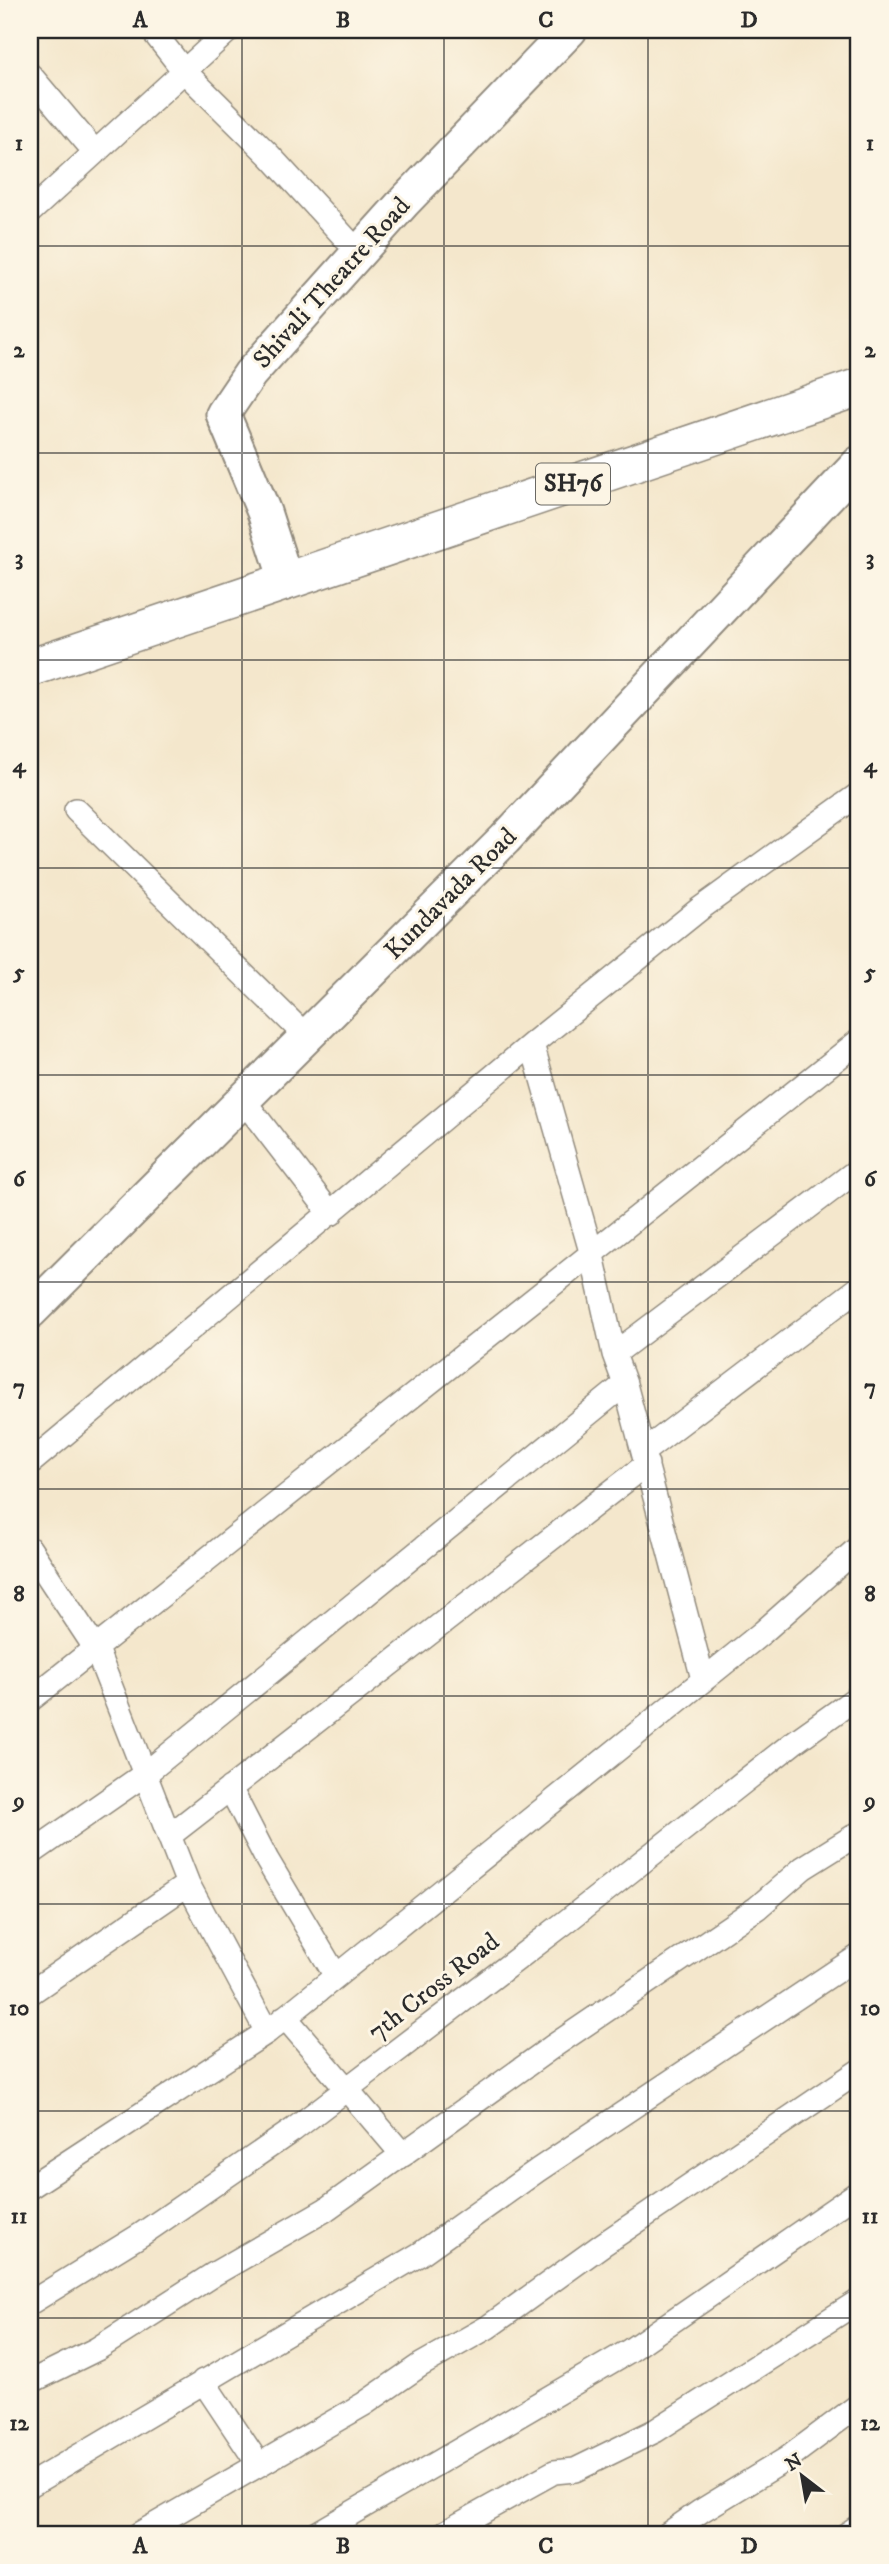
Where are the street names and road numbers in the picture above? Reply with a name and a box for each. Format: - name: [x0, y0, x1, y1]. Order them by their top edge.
- street label: Shivali Theatre Road: [246, 190, 418, 376]
- road number: SH76: [536, 463, 610, 504]
- street label: Kundavada Road: [378, 821, 524, 967]
- street label: 7th Cross Road: [362, 1926, 506, 2048]

